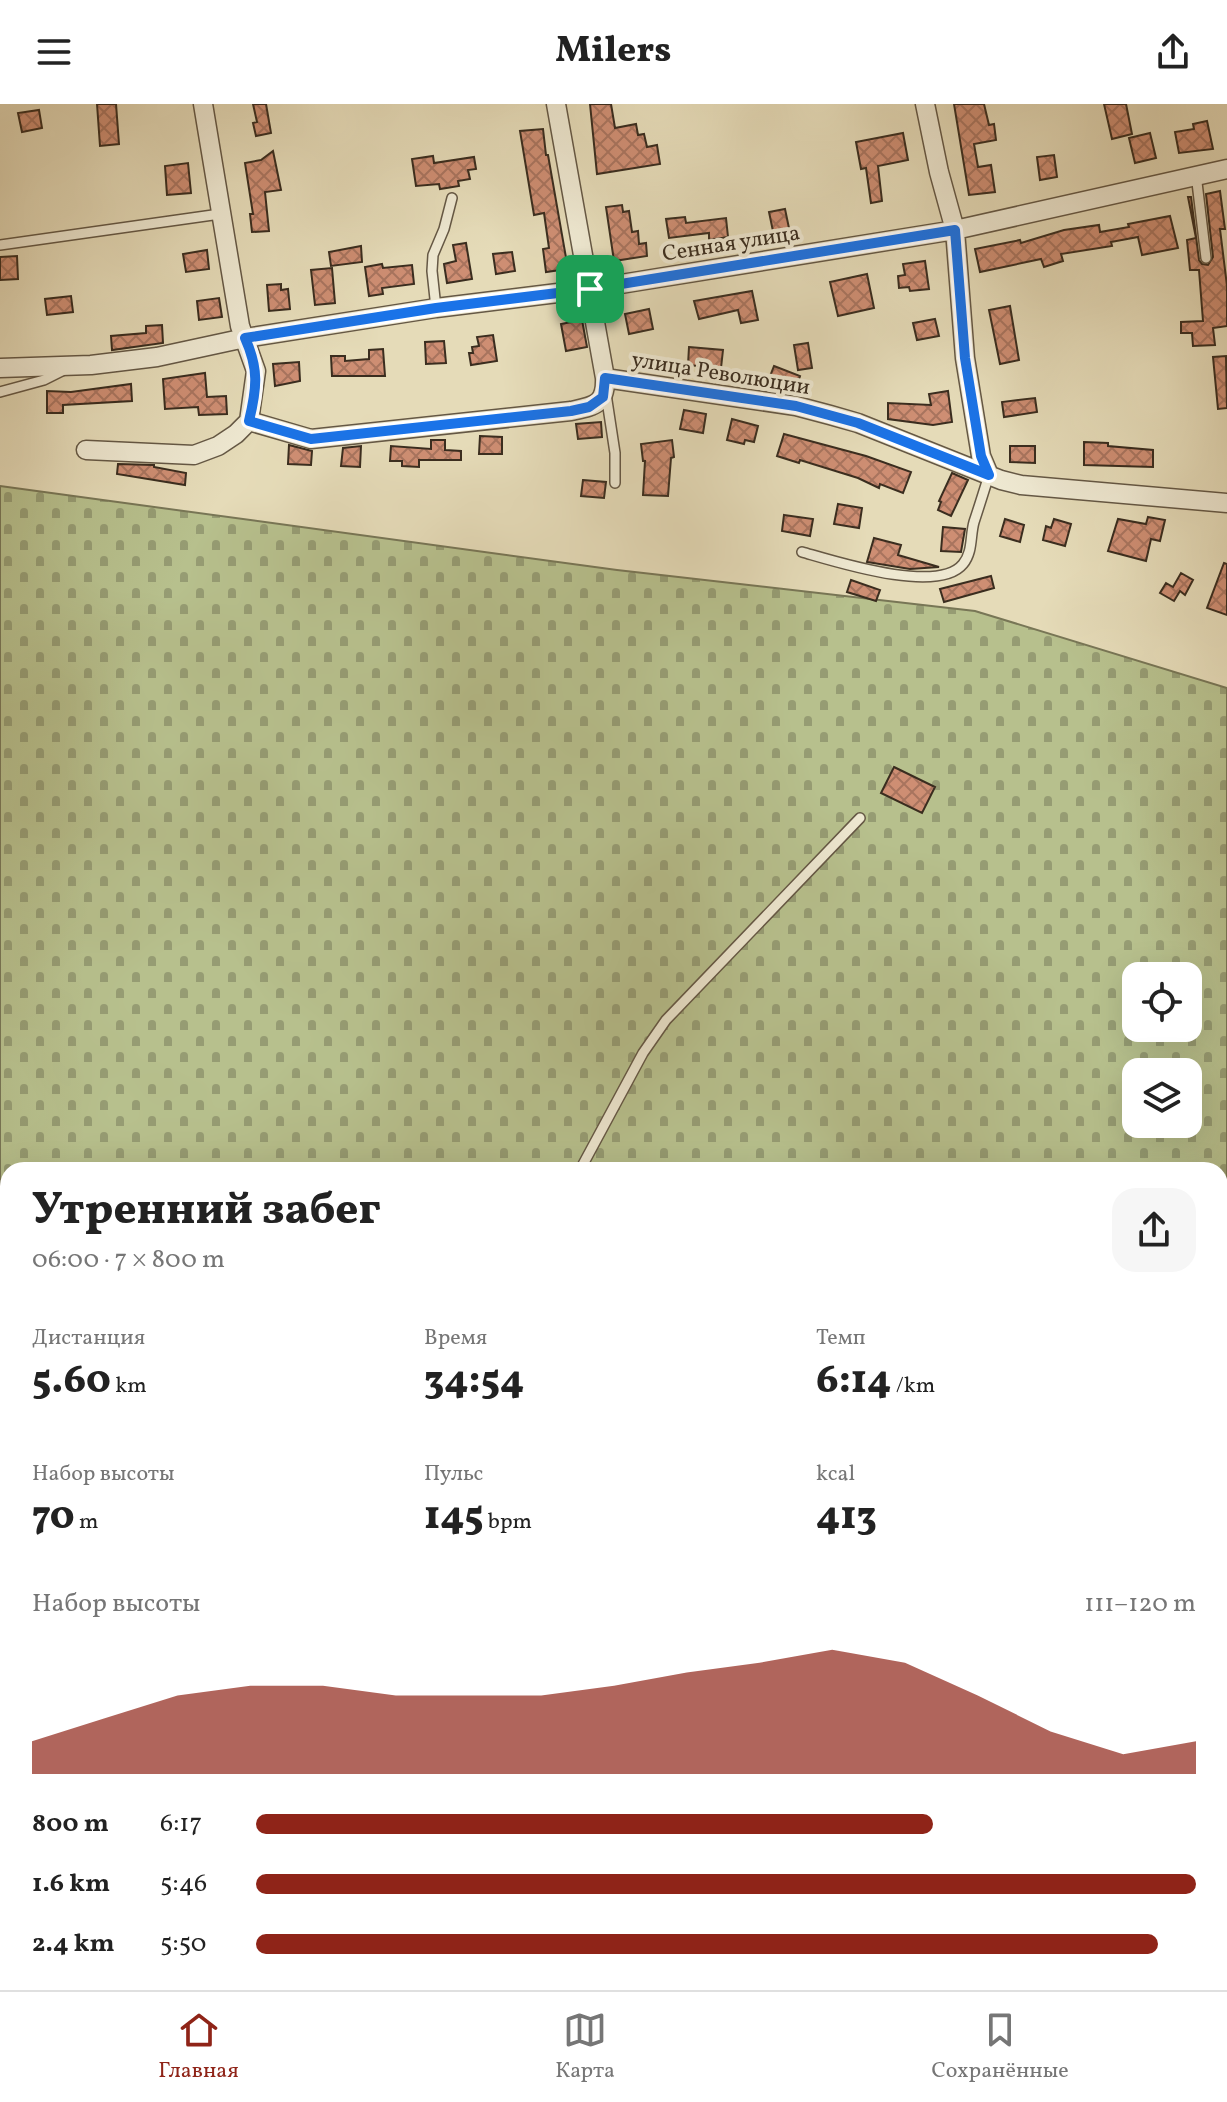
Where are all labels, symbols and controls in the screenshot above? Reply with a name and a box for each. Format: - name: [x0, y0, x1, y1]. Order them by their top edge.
- text: Milers: [556, 27, 671, 77]
- icon: menu: [32, 30, 76, 74]
- icon: share: [1151, 30, 1195, 74]
- street label: Сенная улица: [660, 218, 803, 271]
- pin: [556, 255, 624, 323]
- icon: arrive: [568, 267, 612, 311]
- street label: улица Революции: [629, 345, 812, 404]
- map controls: [1122, 962, 1202, 1138]
- button: locate: [1122, 962, 1202, 1042]
- button: layers: [1122, 1058, 1202, 1138]
- text: Утренний забег: [32, 1181, 381, 1242]
- button: share: [1112, 1188, 1196, 1272]
- text: 06:00 · 7 × 800 m: [32, 1242, 225, 1278]
- text: Дистанция: [32, 1323, 145, 1354]
- text: Время: [424, 1323, 487, 1354]
- text: Темп: [816, 1323, 866, 1354]
- text: 5.60: [32, 1354, 111, 1410]
- text: 34:54: [424, 1354, 524, 1410]
- text: 6:14: [816, 1354, 891, 1410]
- text: km: [111, 1371, 147, 1402]
- text: /km: [891, 1371, 935, 1402]
- text: Набор высоты: [32, 1459, 175, 1490]
- text: Пульс: [424, 1459, 483, 1490]
- text: kcal: [816, 1459, 855, 1490]
- text: 70: [32, 1490, 75, 1546]
- text: 145: [424, 1490, 483, 1546]
- text: 413: [816, 1490, 877, 1546]
- text: m: [75, 1507, 98, 1538]
- text: bpm: [483, 1507, 532, 1538]
- text: Набор высоты: [32, 1586, 200, 1622]
- text: 111–120 m: [1084, 1586, 1196, 1622]
- text: 800 m: [32, 1806, 109, 1842]
- text: 6:17: [160, 1806, 202, 1842]
- text: 1.6 km: [32, 1866, 110, 1902]
- text: 5:46: [160, 1866, 207, 1902]
- text: 2.4 km: [32, 1926, 115, 1962]
- text: 5:50: [160, 1926, 206, 1962]
- tab: Главная: [158, 2008, 239, 2087]
- tab: Карта: [555, 2008, 615, 2087]
- tab: Сохранённые: [931, 2008, 1069, 2087]

